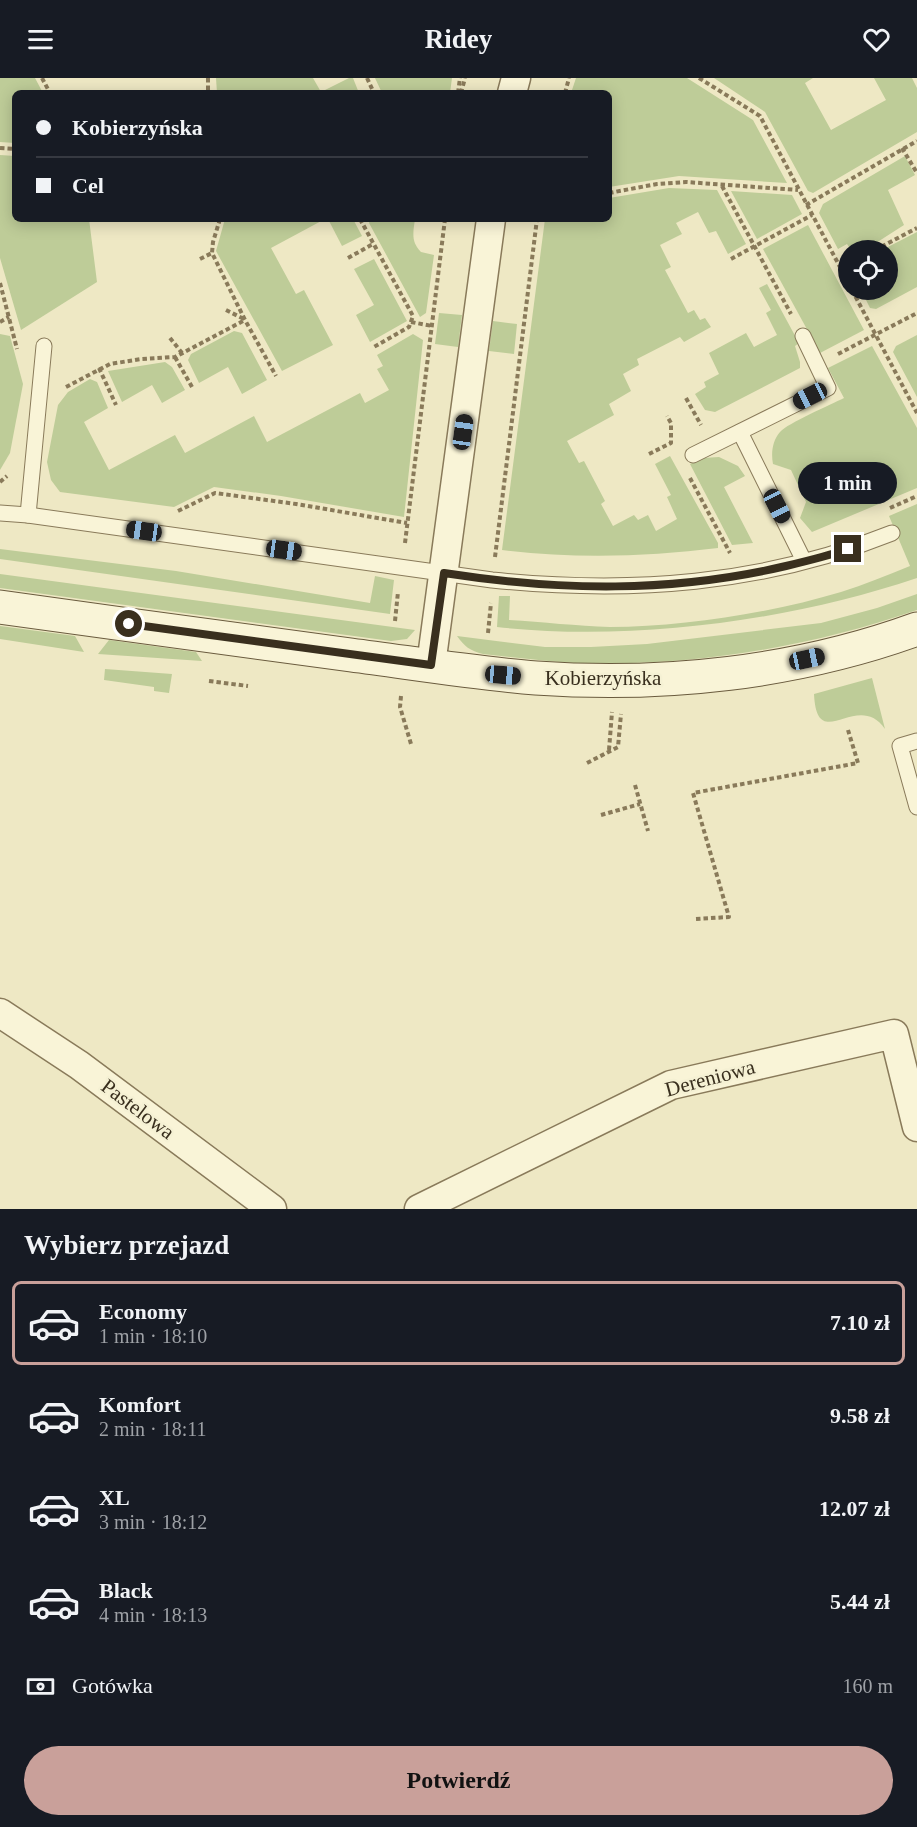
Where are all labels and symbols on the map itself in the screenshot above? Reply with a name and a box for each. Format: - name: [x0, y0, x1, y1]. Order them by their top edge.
- car: [790, 380, 830, 412]
- car: [452, 413, 474, 451]
- callout: 1 min: [798, 462, 898, 504]
- car: [761, 486, 793, 526]
- car: [125, 520, 163, 542]
- route end: [834, 535, 861, 562]
- car: [265, 539, 303, 561]
- route start: [115, 610, 142, 637]
- car: [788, 646, 826, 672]
- car: [484, 664, 522, 686]
- street label: Kobierzyńska: [545, 666, 662, 690]
- street label: Dereniowa: [662, 1054, 758, 1102]
- street label: Pastelowa: [97, 1074, 180, 1145]

